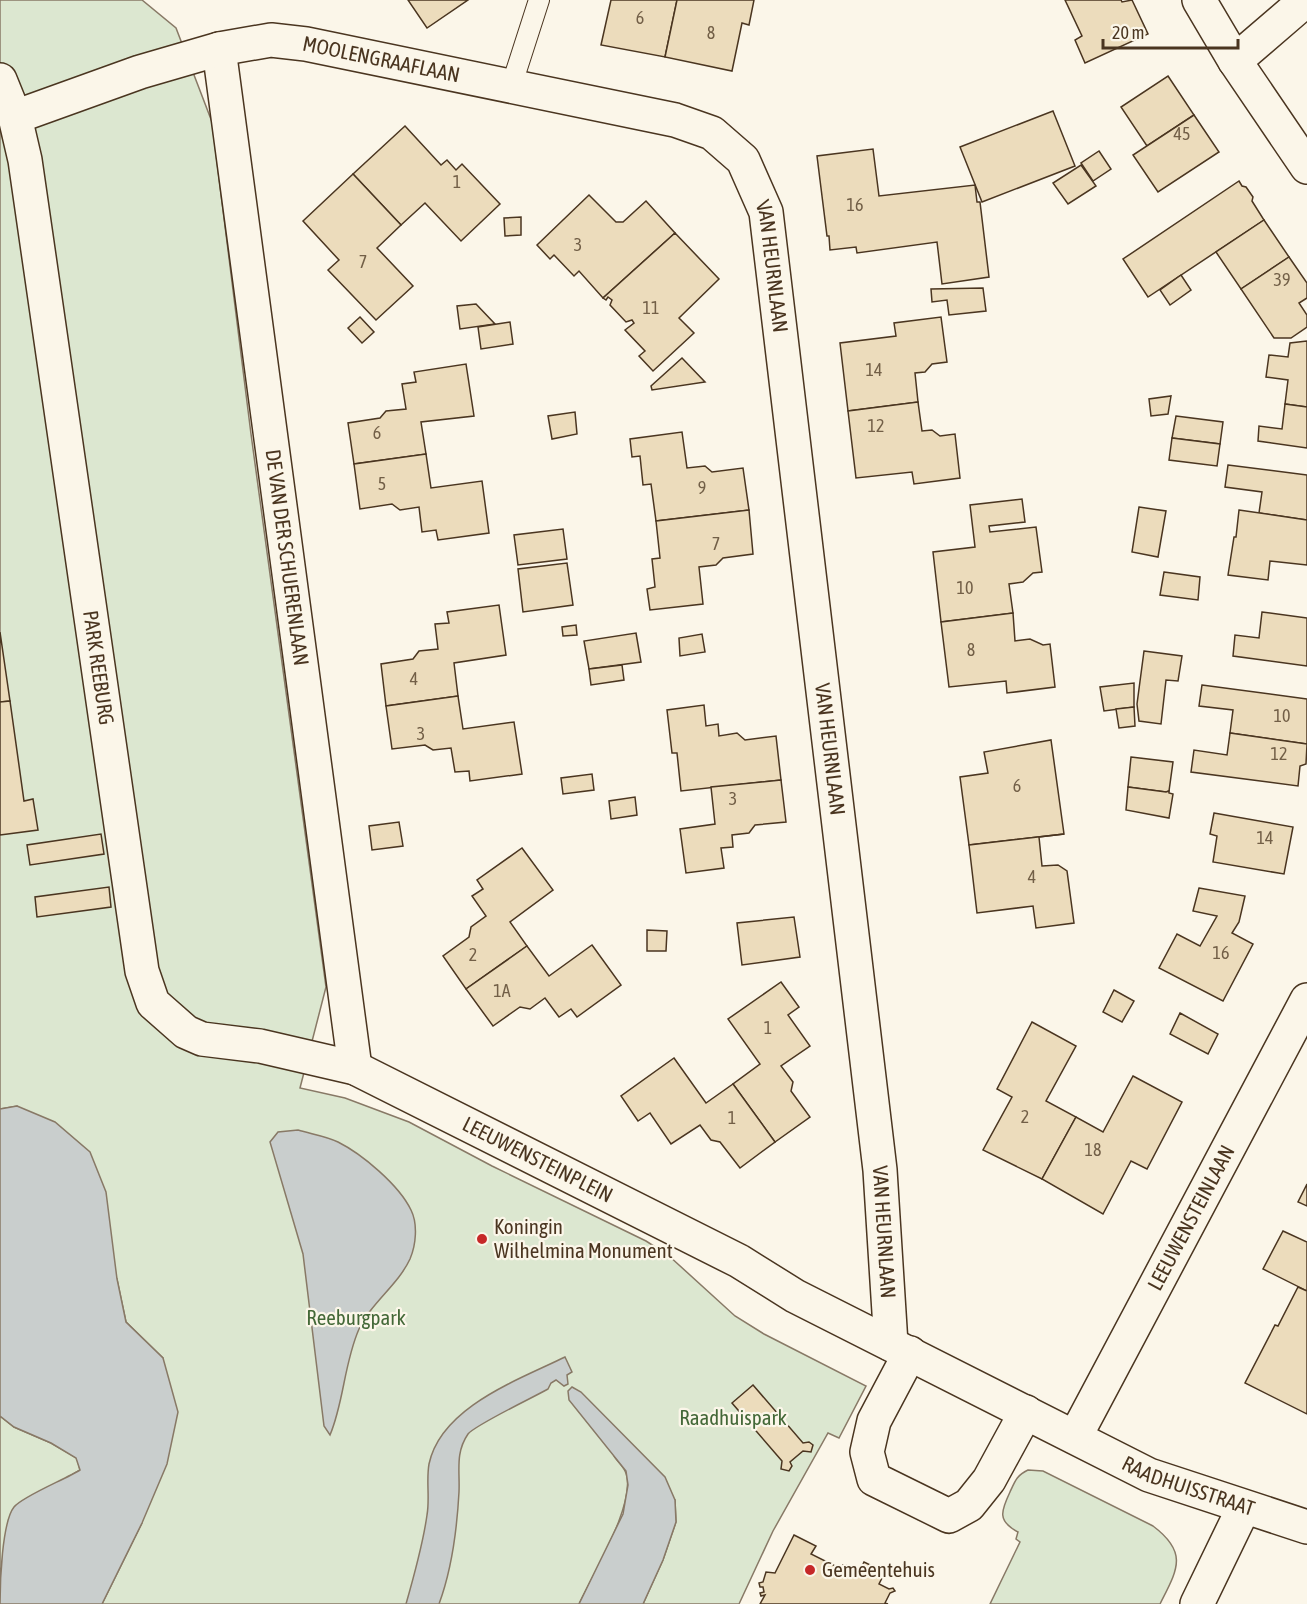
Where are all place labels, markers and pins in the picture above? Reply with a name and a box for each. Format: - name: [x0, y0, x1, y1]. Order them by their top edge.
- place label: Koningin Wilhelmina Monument: [494, 1214, 673, 1262]
- marker: Koningin Wilhelmina Monument: [475, 1232, 489, 1246]
- place label: Gemeentehuis: [822, 1557, 935, 1581]
- marker: Gemeentehuis: [803, 1563, 817, 1577]

